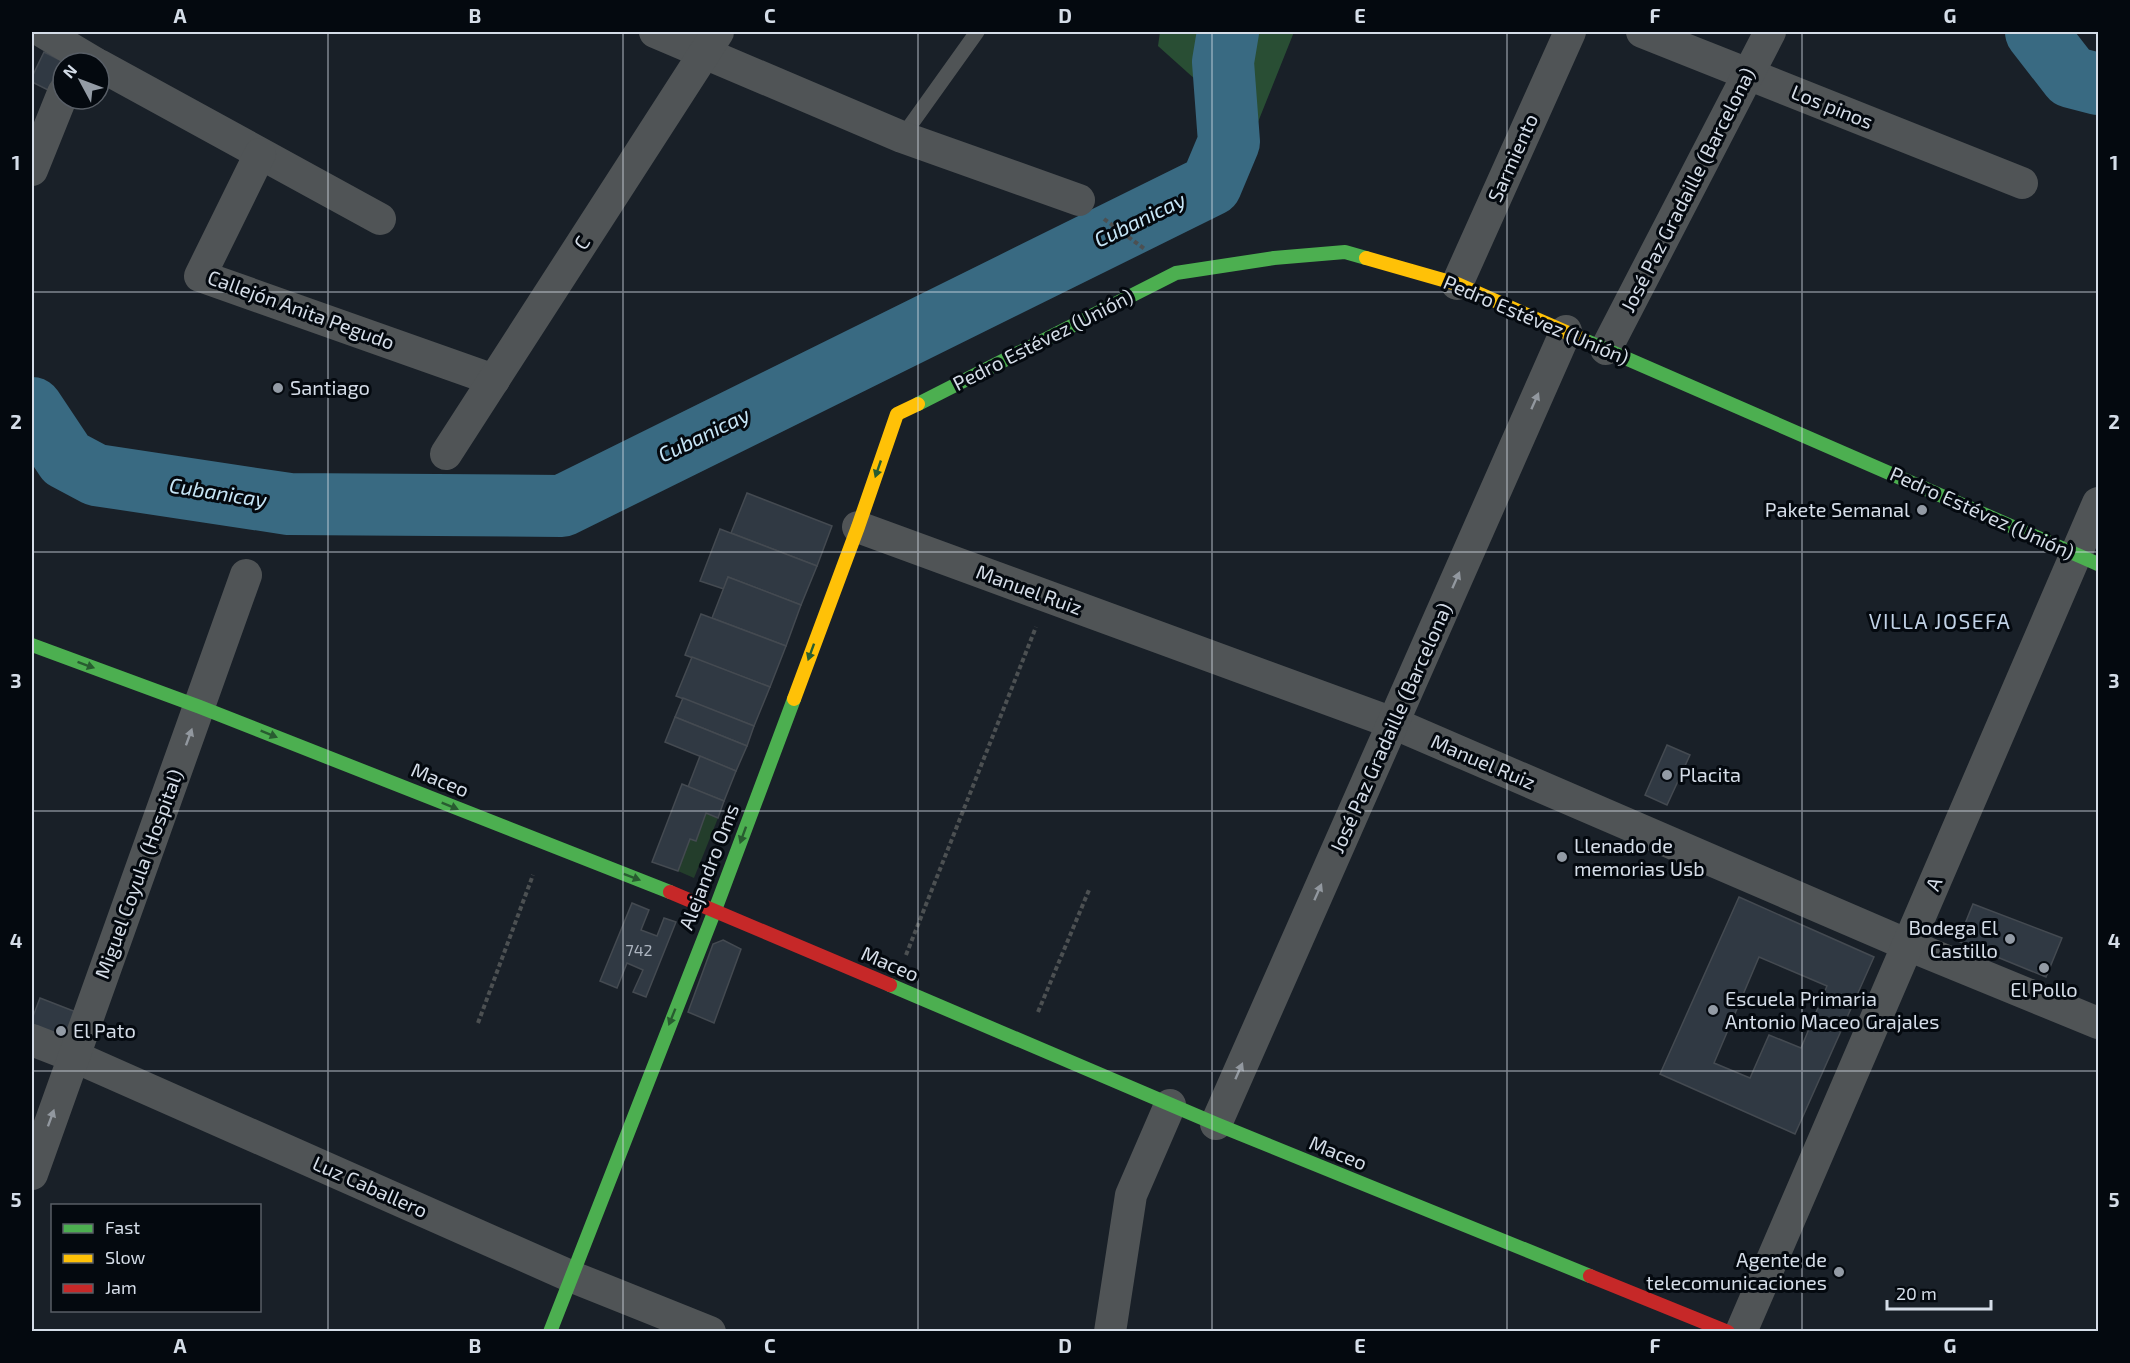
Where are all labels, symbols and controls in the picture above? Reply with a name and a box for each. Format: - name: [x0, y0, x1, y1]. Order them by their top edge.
- text: A: [173, 3, 187, 27]
- text: B: [469, 3, 481, 27]
- text: C: [764, 3, 776, 27]
- text: D: [1058, 3, 1072, 27]
- text: E: [1354, 3, 1366, 27]
- text: F: [1649, 3, 1661, 27]
- text: G: [1944, 3, 1956, 27]
- north arrow: [51, 51, 111, 111]
- text: N: [58, 60, 80, 81]
- street label: José Paz Gradaille (Barcelona): [1615, 63, 1759, 316]
- street label: Los pinos: [1788, 79, 1877, 133]
- street label: Sarmiento: [1482, 110, 1542, 205]
- text: 1: [12, 150, 20, 174]
- text: 1: [2110, 150, 2118, 174]
- water label: Cubanicay: [1090, 186, 1190, 252]
- street label: C: [568, 231, 594, 254]
- street label: Callejón Anita Pegudo: [205, 264, 398, 354]
- street label: Pedro Estévez (Unión): [1440, 269, 1633, 369]
- street label: Pedro Estévez (Unión): [948, 283, 1137, 395]
- place label: Santiago: [290, 375, 370, 399]
- marker: Santiago: [271, 381, 285, 395]
- one-way arrow: [1530, 392, 1540, 410]
- water label: Cubanicay: [654, 401, 754, 467]
- text: 2: [10, 409, 22, 433]
- text: 2: [2108, 409, 2120, 433]
- one-way arrow: [873, 460, 882, 478]
- street label: Pedro Estévez (Unión): [1887, 461, 2078, 563]
- water label: Cubanicay: [167, 471, 269, 513]
- place label: Pakete Semanal: [1765, 497, 1910, 521]
- marker: Pakete Semanal: [1915, 503, 1929, 517]
- street label: Manuel Ruiz: [973, 559, 1086, 619]
- one-way arrow: [1451, 570, 1461, 588]
- street label: José Paz Gradaille (Barcelona): [1324, 599, 1456, 856]
- district label: VILLA JOSEFA: [1869, 608, 2011, 633]
- one-way arrow: [806, 643, 815, 661]
- one-way arrow: [78, 660, 96, 670]
- text: 3: [10, 668, 22, 692]
- text: 3: [2108, 668, 2120, 692]
- one-way arrow: [184, 728, 194, 746]
- street label: Manuel Ruiz: [1428, 728, 1539, 794]
- one-way arrow: [260, 730, 278, 739]
- street label: Maceo: [408, 757, 473, 801]
- place label: Placita: [1679, 762, 1741, 786]
- street label: Miguel Coyula (Hospital): [89, 766, 187, 982]
- marker: Placita: [1660, 768, 1674, 782]
- street label: Alejandro Oms: [673, 800, 743, 933]
- one-way arrow: [441, 801, 459, 811]
- one-way arrow: [737, 826, 747, 844]
- place label: Llenado de memorias Usb: [1574, 833, 1705, 880]
- marker: Llenado de memorias Usb: [1555, 850, 1569, 864]
- one-way arrow: [623, 872, 641, 882]
- street label: A: [1920, 873, 1947, 894]
- one-way arrow: [1313, 883, 1323, 901]
- place label: Bodega El Castillo: [1908, 915, 1998, 962]
- text: 4: [10, 928, 23, 952]
- text: 4: [2108, 928, 2121, 952]
- marker: Bodega El Castillo: [2003, 932, 2017, 946]
- house number: 742: [625, 940, 653, 959]
- street label: Maceo: [858, 940, 923, 986]
- marker: El Pollo: [2037, 961, 2051, 975]
- place label: El Pollo: [2010, 977, 2078, 1001]
- place label: Escuela Primaria Antonio Maceo Grajales: [1725, 986, 1940, 1033]
- marker: Escuela Primaria Antonio Maceo Grajales: [1706, 1003, 1720, 1017]
- one-way arrow: [667, 1008, 677, 1026]
- place label: El Pato: [73, 1018, 136, 1042]
- marker: El Pato: [54, 1024, 68, 1038]
- one-way arrow: [1234, 1061, 1244, 1079]
- one-way arrow: [47, 1109, 57, 1127]
- street label: Maceo: [1306, 1130, 1371, 1174]
- street label: Luz Caballero: [309, 1150, 431, 1222]
- text: 5: [10, 1187, 22, 1211]
- text: 5: [2108, 1187, 2120, 1211]
- legend: [51, 1204, 261, 1312]
- text: Fast: [105, 1216, 140, 1238]
- text: Slow: [105, 1246, 146, 1268]
- place label: Agente de telecomunicaciones: [1646, 1247, 1827, 1294]
- marker: Agente de telecomunicaciones: [1832, 1265, 1846, 1279]
- scale bar: [1887, 1273, 1990, 1311]
- text: Jam: [105, 1276, 137, 1298]
- text: 20 m: [1896, 1282, 1937, 1304]
- text: A: [173, 1333, 187, 1357]
- text: B: [469, 1333, 481, 1357]
- text: C: [764, 1333, 776, 1357]
- text: D: [1058, 1333, 1072, 1357]
- text: E: [1354, 1333, 1366, 1357]
- text: F: [1649, 1333, 1661, 1357]
- text: G: [1944, 1333, 1956, 1357]

